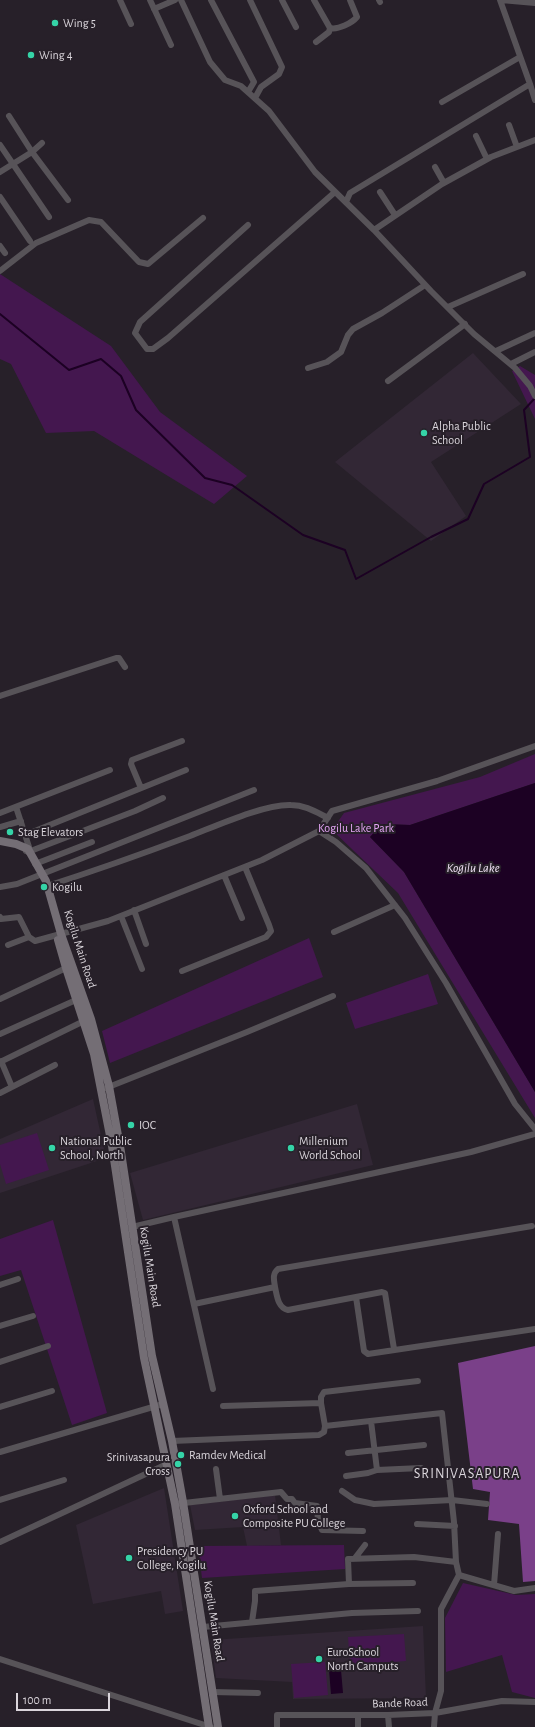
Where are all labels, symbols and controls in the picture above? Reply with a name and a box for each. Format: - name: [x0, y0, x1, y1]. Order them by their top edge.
- place label: Wing 5: [63, 16, 96, 30]
- marker: Wing 5: [50, 18, 60, 28]
- place label: Wing 4: [39, 48, 72, 62]
- marker: Wing 4: [26, 50, 36, 60]
- place label: Alpha Public School: [432, 419, 491, 447]
- marker: Alpha Public School: [419, 428, 429, 438]
- park label: Kogilu Lake Park: [318, 821, 394, 835]
- place label: Stag Elevators: [18, 825, 83, 839]
- marker: Stag Elevators: [5, 827, 15, 837]
- water label: Kogilu Lake: [446, 860, 500, 876]
- place label: Kogilu: [52, 880, 82, 894]
- marker: Kogilu: [39, 882, 49, 892]
- street label: Kogilu Main Road: [61, 908, 99, 990]
- place label: IOC: [139, 1118, 156, 1132]
- marker: IOC: [126, 1120, 136, 1130]
- place label: National Public School, North: [60, 1134, 132, 1162]
- place label: Millenium World School: [299, 1134, 361, 1162]
- marker: National Public School, North: [47, 1143, 57, 1153]
- marker: Millenium World School: [286, 1143, 296, 1153]
- street label: Kogilu Main Road: [136, 1225, 164, 1309]
- place label: Ramdev Medical: [189, 1448, 266, 1462]
- place label: Srinivasapura Cross: [107, 1450, 170, 1478]
- marker: Ramdev Medical: [176, 1450, 186, 1460]
- marker: Srinivasapura Cross: [173, 1459, 183, 1469]
- district label: SRINIVASAPURA: [414, 1466, 520, 1482]
- place label: Oxford School and Composite PU College: [243, 1502, 345, 1530]
- marker: Oxford School and Composite PU College: [230, 1511, 240, 1521]
- place label: Presidency PU College, Kogilu: [137, 1544, 206, 1572]
- marker: Presidency PU College, Kogilu: [124, 1553, 134, 1563]
- street label: Kogilu Main Road: [200, 1579, 228, 1663]
- place label: EuroSchool North Camputs: [327, 1645, 398, 1673]
- marker: EuroSchool North Camputs: [314, 1654, 324, 1664]
- scale bar: [18, 1685, 112, 1711]
- text: 100 m: [23, 1694, 51, 1706]
- street label: Bande Road: [372, 1695, 428, 1711]

